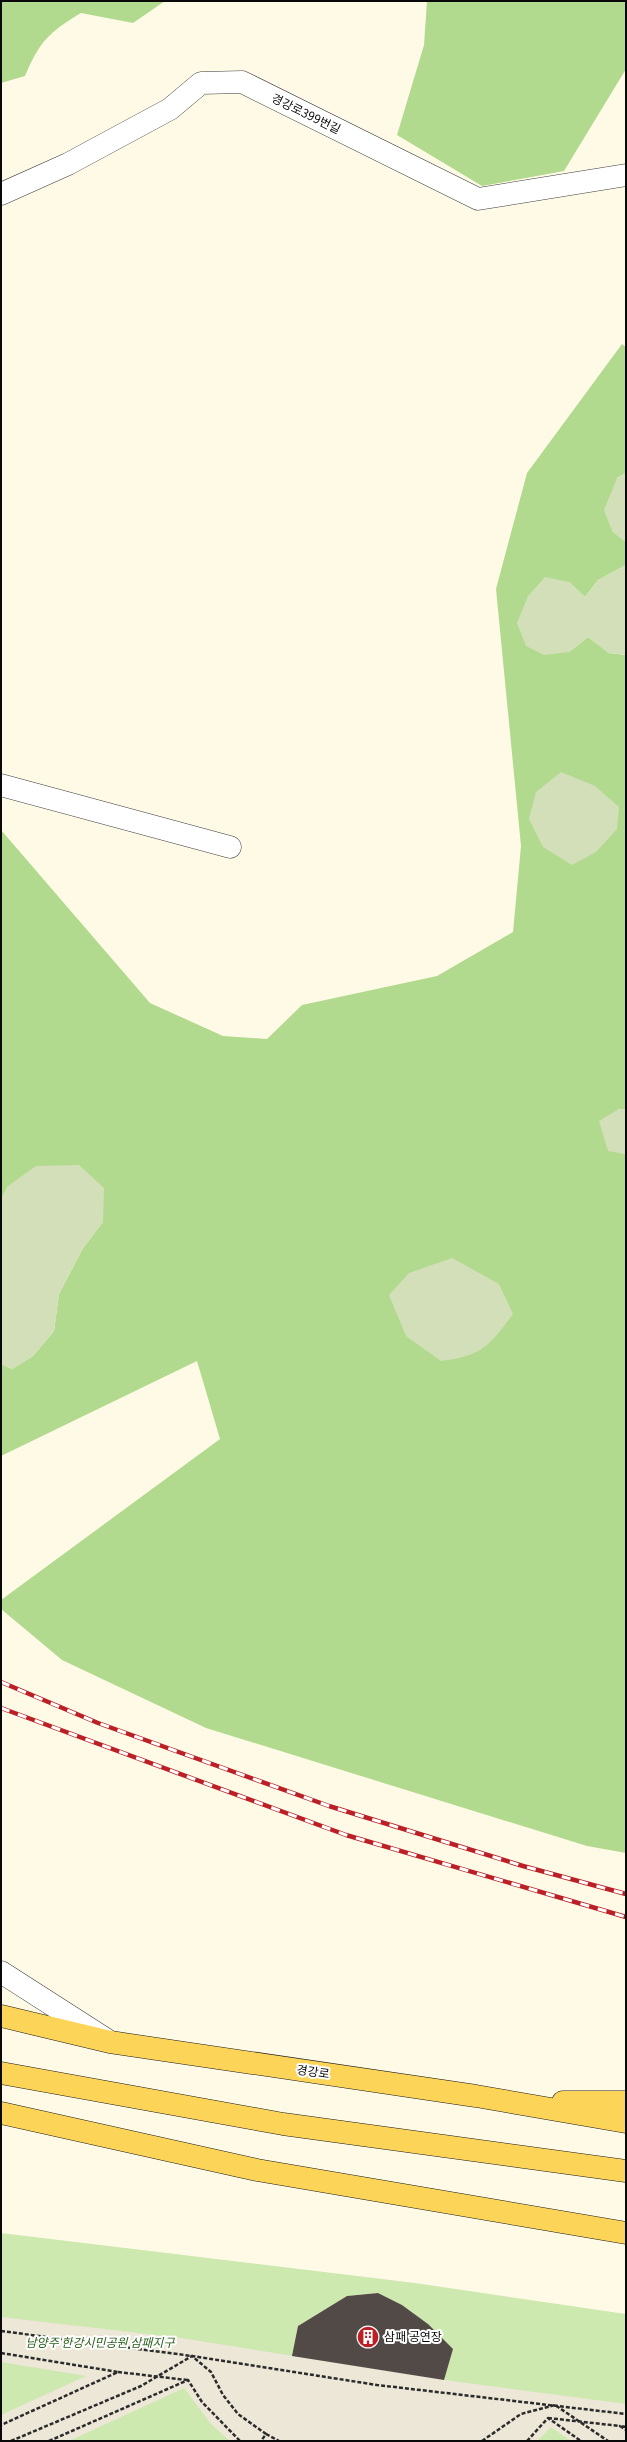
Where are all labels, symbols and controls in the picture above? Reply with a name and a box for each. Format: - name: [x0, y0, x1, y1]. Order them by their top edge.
- street label: 경강로399번길: [269, 89, 344, 137]
- street label: 경강로: [296, 2060, 331, 2081]
- building icon: 삼패 공연장: [355, 2324, 381, 2350]
- place label: 삼패 공연장: [384, 2327, 442, 2344]
- park label: 남양주 한강시민공원 삼패지구: [26, 2333, 175, 2350]

